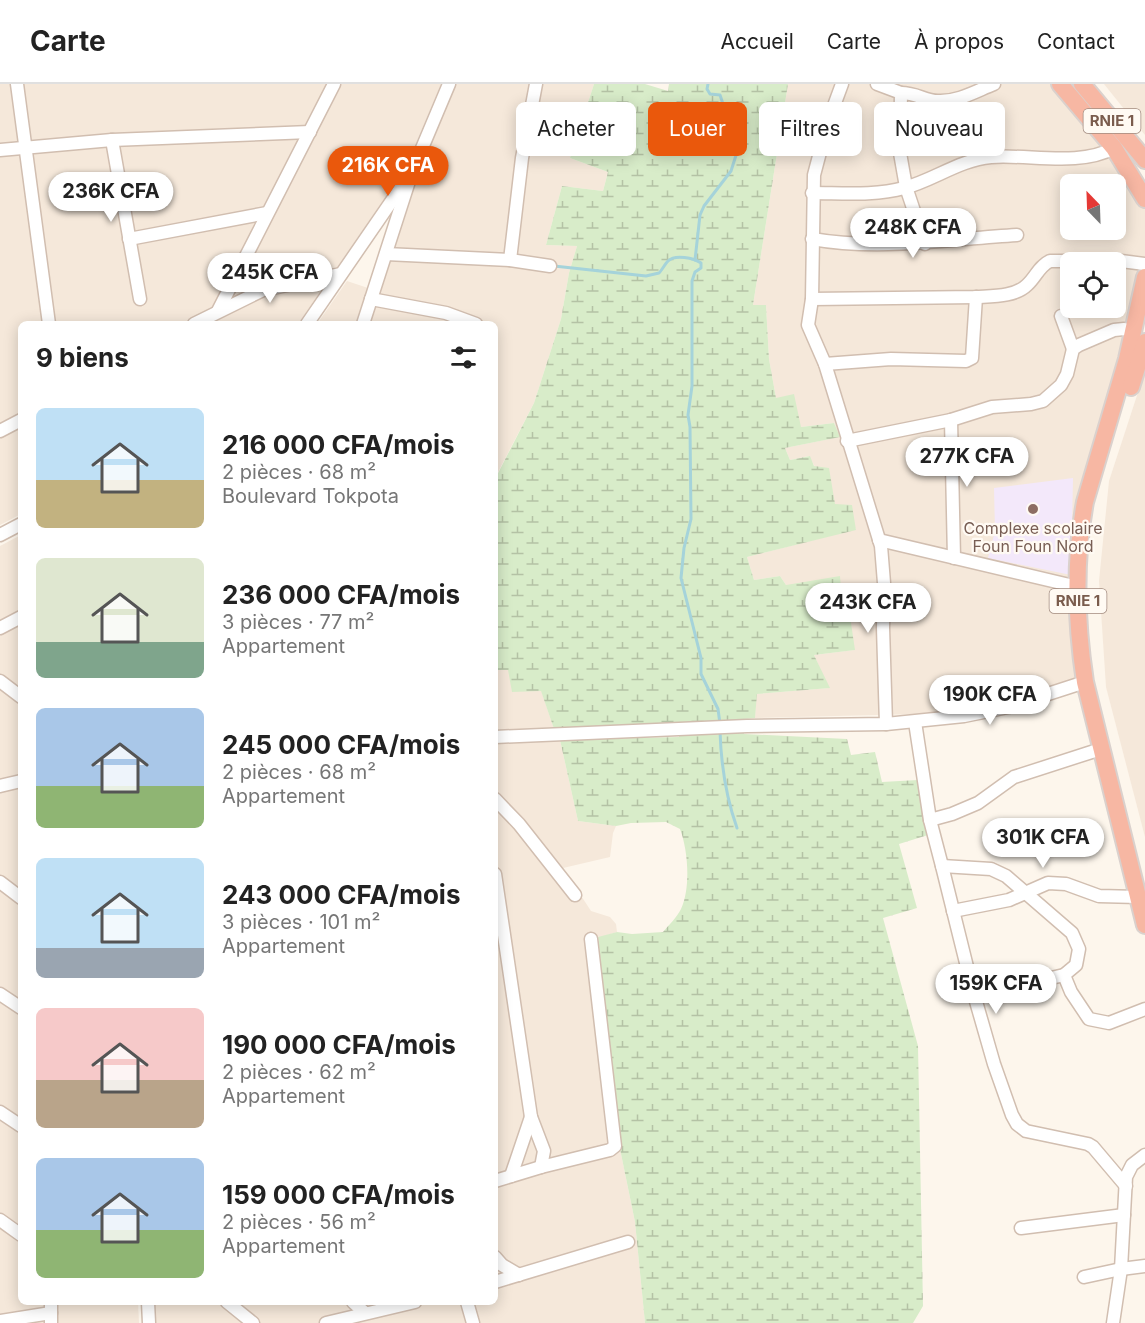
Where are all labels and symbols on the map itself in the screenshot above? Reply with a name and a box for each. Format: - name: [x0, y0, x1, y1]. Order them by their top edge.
- road number: RNIE 1: [1084, 109, 1140, 133]
- pin: 216K CFA: [326, 146, 450, 197]
- pin: 236K CFA: [49, 172, 173, 223]
- north arrow: [1060, 174, 1126, 240]
- pin: 248K CFA: [851, 208, 975, 259]
- pin: 245K CFA: [208, 253, 332, 304]
- pin: 277K CFA: [905, 437, 1029, 488]
- marker: Complexe scolaire Foun Foun Nord: [1026, 502, 1040, 516]
- place label: Complexe scolaire Foun Foun Nord: [963, 518, 1103, 556]
- pin: 243K CFA: [806, 583, 930, 634]
- road number: RNIE 1: [1050, 589, 1106, 613]
- pin: 190K CFA: [928, 675, 1052, 726]
- pin: 301K CFA: [981, 818, 1105, 869]
- pin: 159K CFA: [934, 964, 1058, 1015]

